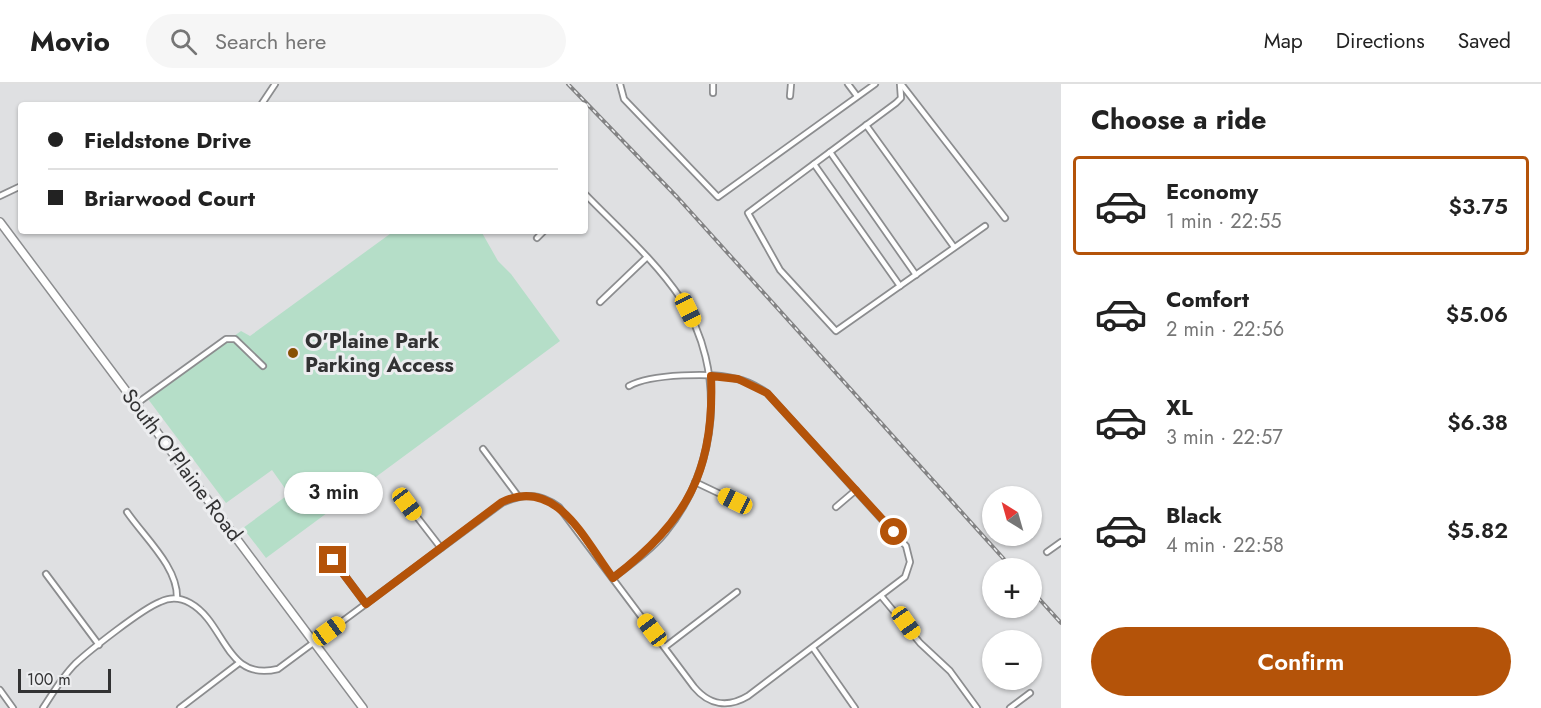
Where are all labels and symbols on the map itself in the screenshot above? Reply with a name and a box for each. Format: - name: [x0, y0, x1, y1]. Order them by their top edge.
- car: [672, 290, 704, 330]
- place label: O'Plaine Park Parking Access: [305, 326, 454, 380]
- marker: O'Plaine Park Parking Access: [286, 346, 300, 360]
- street label: South O'Plaine Road: [115, 382, 249, 548]
- callout: 3 min: [284, 473, 382, 515]
- car: [389, 484, 425, 524]
- car: [715, 485, 755, 517]
- north arrow: [982, 486, 1042, 546]
- route start: [880, 518, 907, 545]
- route end: [319, 546, 346, 573]
- car: [888, 603, 924, 643]
- car: [634, 610, 670, 650]
- car: [309, 613, 349, 649]
- scale bar: [18, 666, 111, 694]

